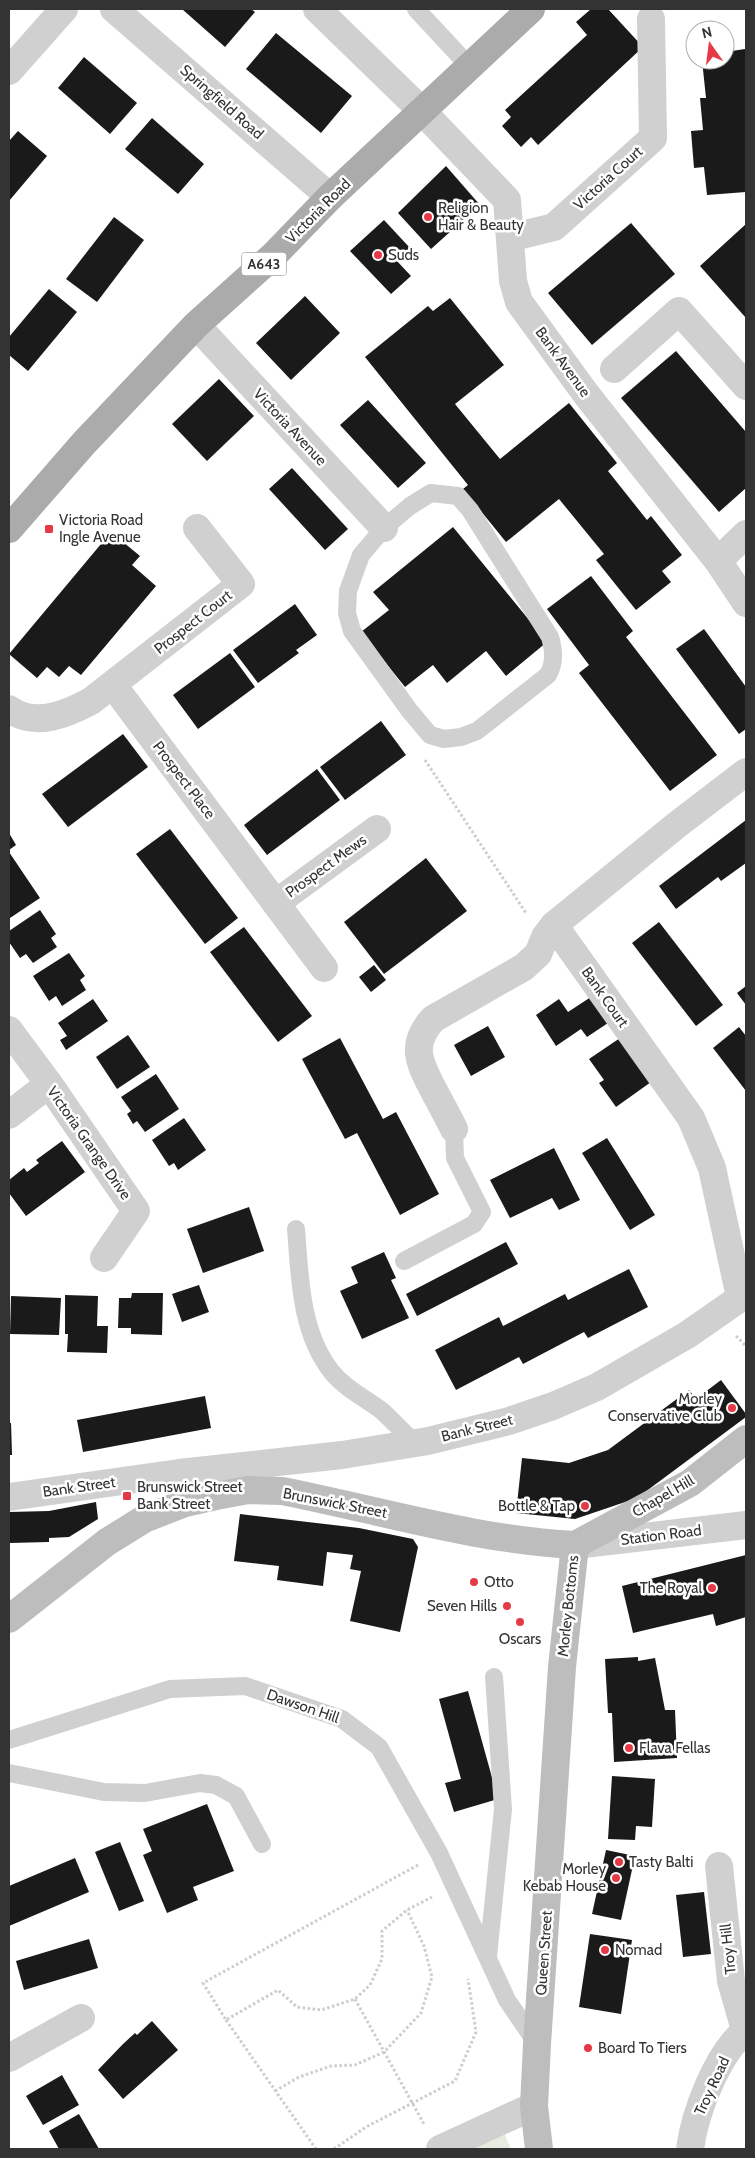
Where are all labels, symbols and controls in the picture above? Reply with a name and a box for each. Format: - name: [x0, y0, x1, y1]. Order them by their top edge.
- north arrow: [685, 20, 735, 70]
- text: N: [700, 22, 714, 42]
- street label: Springfield Road: [177, 61, 267, 143]
- street label: Victoria Court: [570, 142, 646, 214]
- street label: Victoria Road: [282, 175, 354, 247]
- place label: Religion Hair & Beauty: [438, 199, 524, 234]
- marker: Religion Hair & Beauty: [422, 211, 434, 223]
- place label: Suds: [388, 246, 419, 264]
- marker: Suds: [372, 249, 384, 261]
- road number: A643: [242, 252, 286, 276]
- street label: Bank Avenue: [532, 323, 595, 401]
- street label: Victoria Avenue: [250, 385, 331, 470]
- place label: Victoria Road Ingle Avenue: [59, 511, 143, 546]
- marker: Victoria Road Ingle Avenue: [43, 523, 55, 535]
- street label: Prospect Court: [151, 586, 235, 658]
- street label: Prospect Place: [149, 738, 219, 823]
- street label: Prospect Mews: [282, 831, 370, 901]
- street label: Bank Court: [578, 963, 632, 1031]
- street label: Victoria Grange Drive: [43, 1083, 135, 1203]
- place label: Morley Conservative Club: [608, 1390, 722, 1425]
- marker: Morley Conservative Club: [726, 1402, 738, 1414]
- street label: Bank Street: [439, 1410, 515, 1446]
- street label: Chapel Hill: [629, 1471, 697, 1521]
- street label: Bank Street: [42, 1473, 116, 1501]
- place label: Brunswick Street Bank Street: [137, 1478, 243, 1513]
- street label: Brunswick Street: [281, 1484, 389, 1522]
- marker: Brunswick Street Bank Street: [121, 1490, 133, 1502]
- place label: Bottle & Tap: [498, 1497, 575, 1515]
- marker: Bottle & Tap: [579, 1500, 591, 1512]
- street label: Station Road: [619, 1521, 703, 1549]
- street label: Morley Bottoms: [554, 1554, 582, 1658]
- place label: Otto: [484, 1573, 514, 1591]
- marker: Otto: [468, 1576, 480, 1588]
- place label: The Royal: [640, 1579, 702, 1597]
- marker: The Royal: [706, 1582, 718, 1594]
- place label: Seven Hills: [427, 1597, 497, 1615]
- marker: Seven Hills: [501, 1600, 513, 1612]
- marker: Oscars: [514, 1616, 526, 1628]
- place label: Oscars: [499, 1630, 541, 1648]
- street label: Dawson Hill: [264, 1685, 342, 1727]
- place label: Flava Fellas: [639, 1739, 711, 1757]
- marker: Flava Fellas: [623, 1742, 635, 1754]
- place label: Tasty Balti: [629, 1853, 693, 1871]
- marker: Tasty Balti: [613, 1856, 625, 1868]
- place label: Morley Kebab House: [523, 1860, 606, 1895]
- marker: Morley Kebab House: [610, 1872, 622, 1884]
- street label: Queen Street: [532, 1910, 556, 1996]
- street label: Troy Hill: [716, 1922, 740, 1975]
- place label: Nomad: [615, 1941, 662, 1959]
- marker: Nomad: [599, 1944, 611, 1956]
- place label: Board To Tiers: [598, 2039, 687, 2057]
- marker: Board To Tiers: [582, 2042, 594, 2054]
- street label: Troy Road: [691, 2054, 733, 2118]

